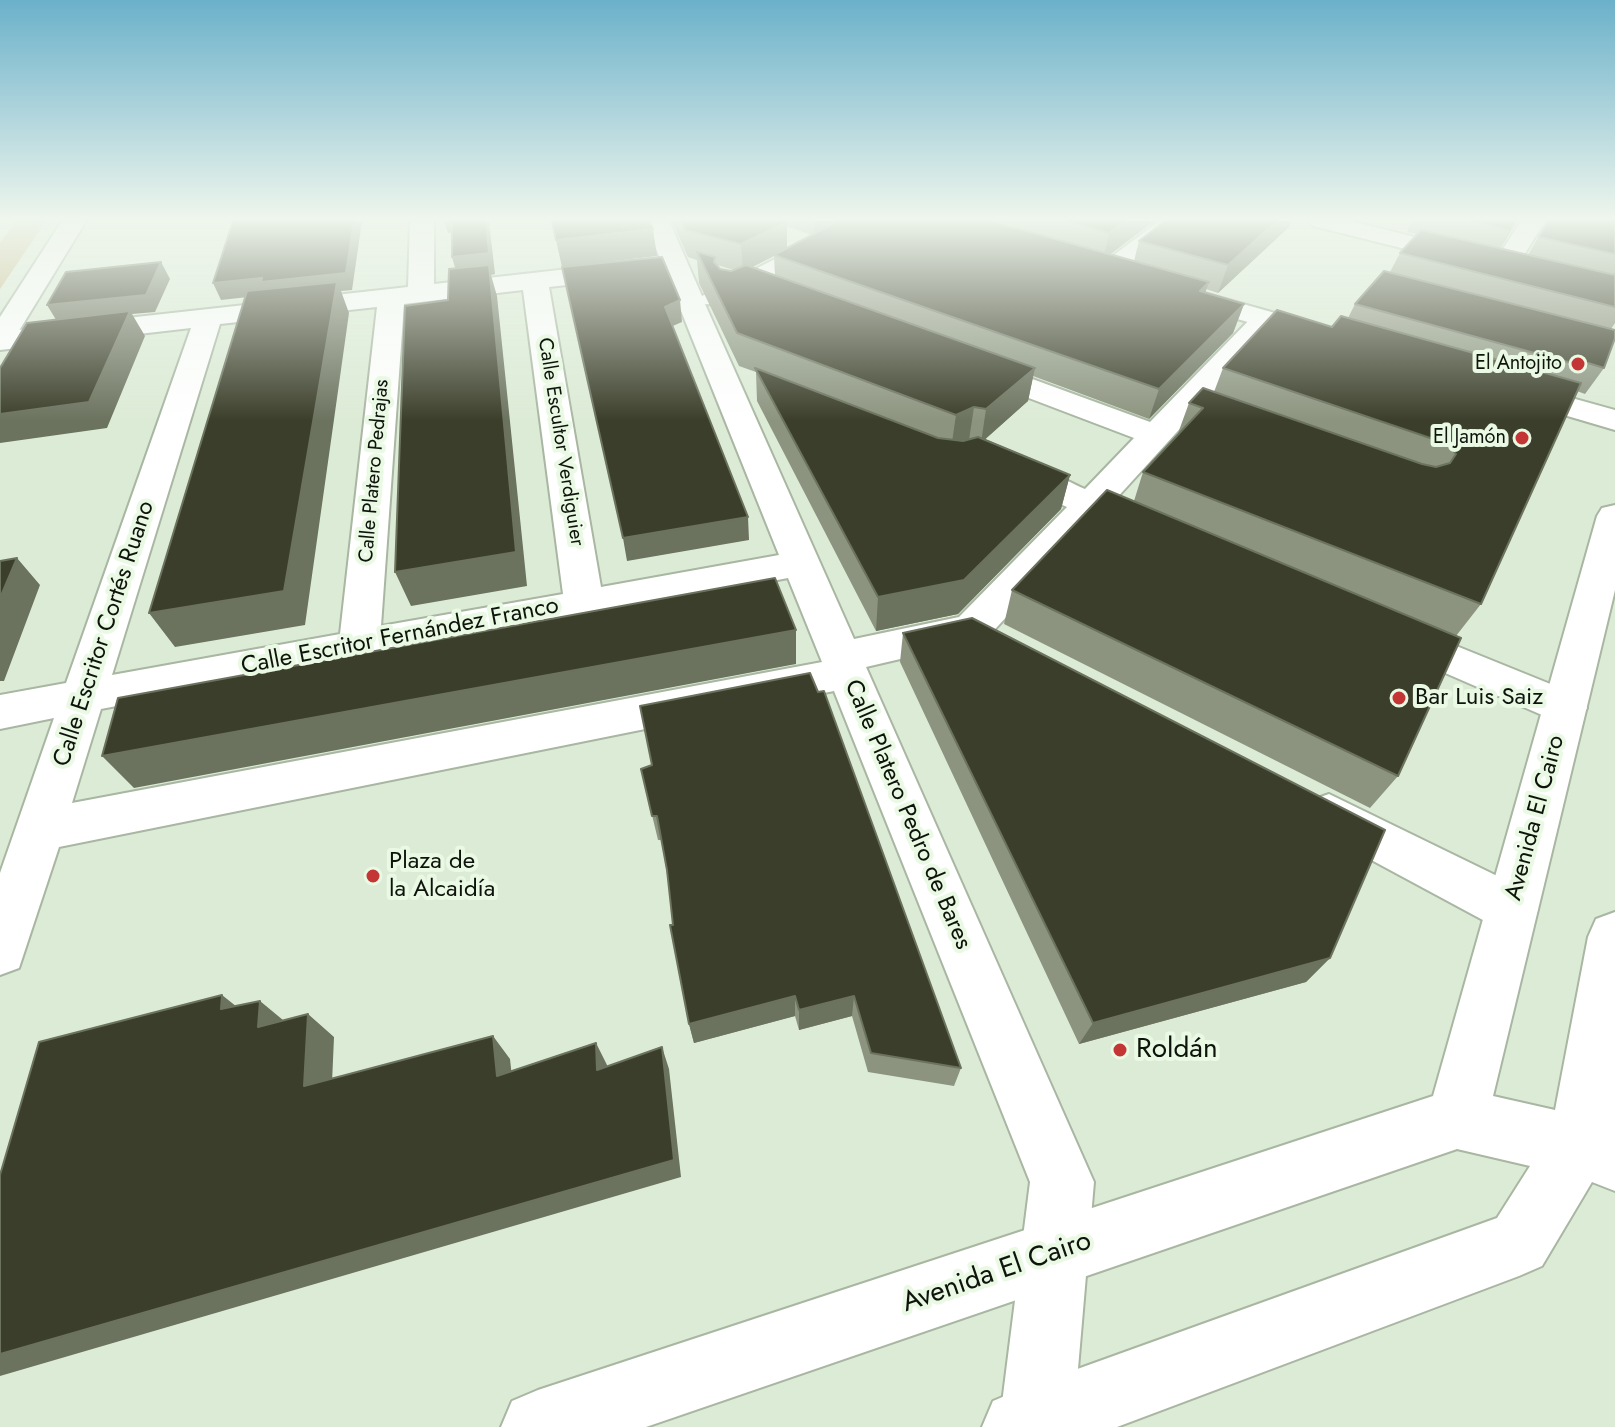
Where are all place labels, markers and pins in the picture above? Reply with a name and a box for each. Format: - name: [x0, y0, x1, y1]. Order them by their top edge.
- place label: El Antojito: [1475, 352, 1562, 376]
- marker: El Antojito: [1569, 355, 1587, 373]
- place label: El Jamón: [1433, 426, 1506, 450]
- marker: El Jamón: [1513, 429, 1531, 447]
- place label: Bar Luis Saiz: [1415, 684, 1543, 712]
- marker: Bar Luis Saiz: [1390, 689, 1408, 707]
- place label: Plaza de la Alcaidía: [389, 848, 495, 904]
- marker: Plaza de la Alcaidía: [364, 867, 382, 885]
- place label: Roldán: [1136, 1033, 1218, 1067]
- marker: Roldán: [1111, 1041, 1129, 1059]

